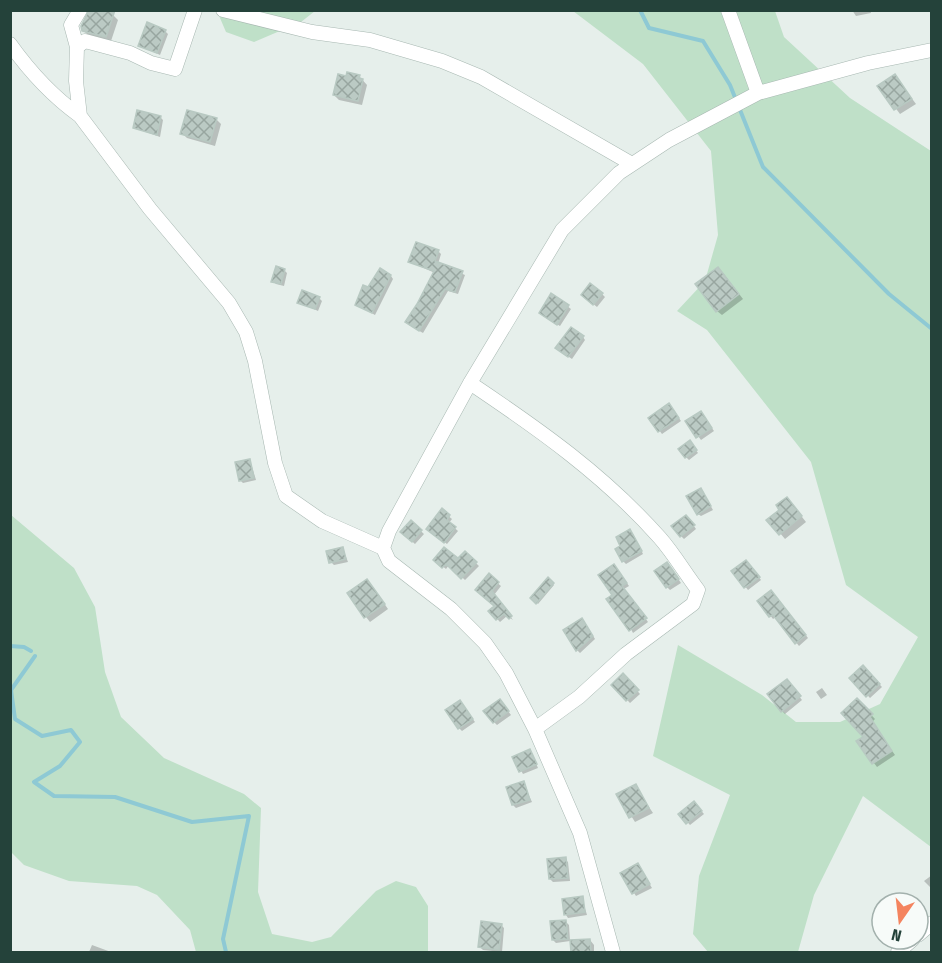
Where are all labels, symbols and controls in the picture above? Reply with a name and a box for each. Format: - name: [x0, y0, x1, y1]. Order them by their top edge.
- north arrow: [870, 891, 930, 951]
- text: N: [890, 925, 903, 945]

